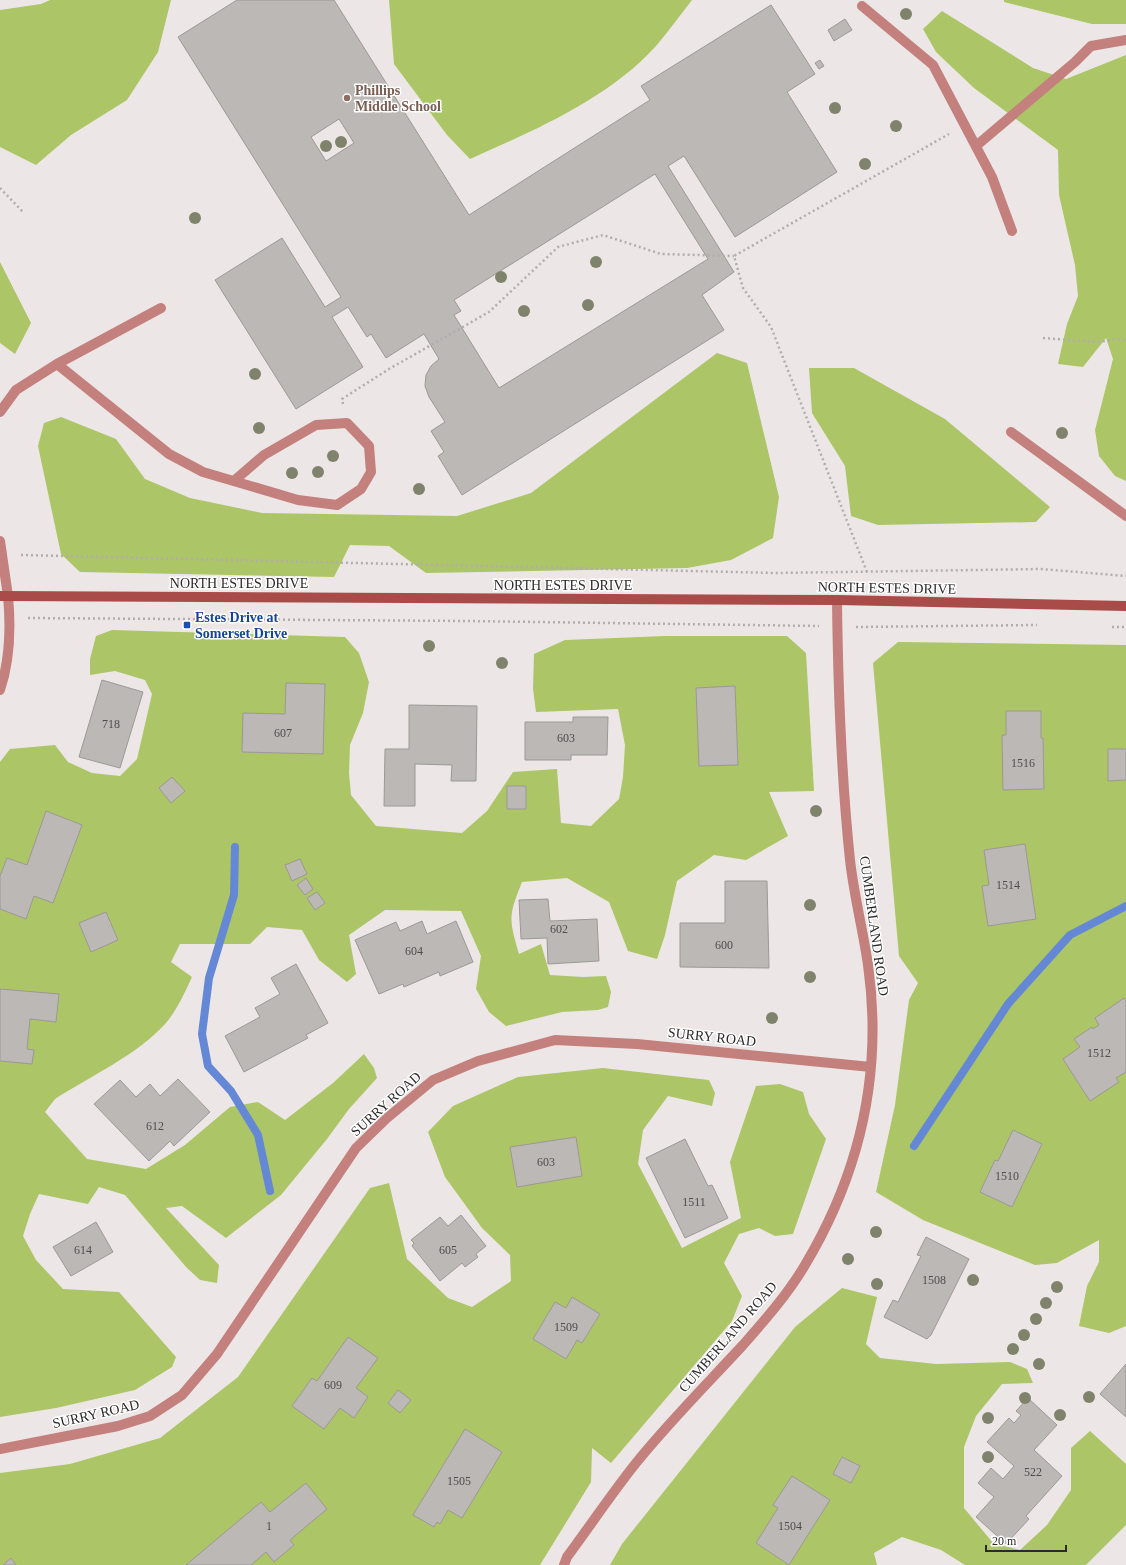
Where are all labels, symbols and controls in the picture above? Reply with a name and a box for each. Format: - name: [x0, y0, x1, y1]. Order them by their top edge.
- place label: Phillips Middle School: [355, 83, 441, 114]
- marker: Phillips Middle School: [342, 93, 352, 103]
- street label: NORTH ESTES DRIVE: [170, 576, 308, 591]
- street label: NORTH ESTES DRIVE: [494, 578, 632, 593]
- street label: NORTH ESTES DRIVE: [818, 579, 956, 597]
- place label: Estes Drive at Somerset Drive: [195, 610, 287, 641]
- marker: Estes Drive at Somerset Drive: [182, 620, 192, 630]
- house number: 718: [102, 717, 120, 731]
- house number: 607: [274, 726, 292, 740]
- house number: 603: [557, 731, 575, 745]
- house number: 1516: [1011, 756, 1035, 770]
- street label: CUMBERLAND ROAD: [857, 855, 891, 997]
- house number: 1514: [996, 878, 1020, 892]
- house number: 602: [550, 922, 568, 936]
- house number: 600: [715, 938, 733, 952]
- house number: 604: [405, 944, 423, 958]
- street label: SURRY ROAD: [667, 1025, 757, 1049]
- house number: 1512: [1087, 1046, 1111, 1060]
- street label: SURRY ROAD: [348, 1069, 424, 1139]
- house number: 612: [146, 1119, 164, 1133]
- house number: 603: [537, 1155, 555, 1169]
- house number: 1510: [995, 1169, 1019, 1183]
- house number: 1511: [682, 1195, 706, 1209]
- house number: 614: [74, 1243, 92, 1257]
- house number: 605: [439, 1243, 457, 1257]
- house number: 1508: [922, 1273, 946, 1287]
- street label: CUMBERLAND ROAD: [676, 1279, 780, 1395]
- house number: 1509: [554, 1320, 578, 1334]
- house number: 609: [324, 1378, 342, 1392]
- street label: SURRY ROAD: [51, 1397, 141, 1431]
- house number: 522: [1024, 1465, 1042, 1479]
- house number: 1505: [447, 1474, 471, 1488]
- house number: 1: [266, 1519, 272, 1533]
- house number: 1504: [778, 1519, 802, 1533]
- scale bar: [986, 1527, 1066, 1553]
- text: 20 m: [992, 1534, 1017, 1548]

